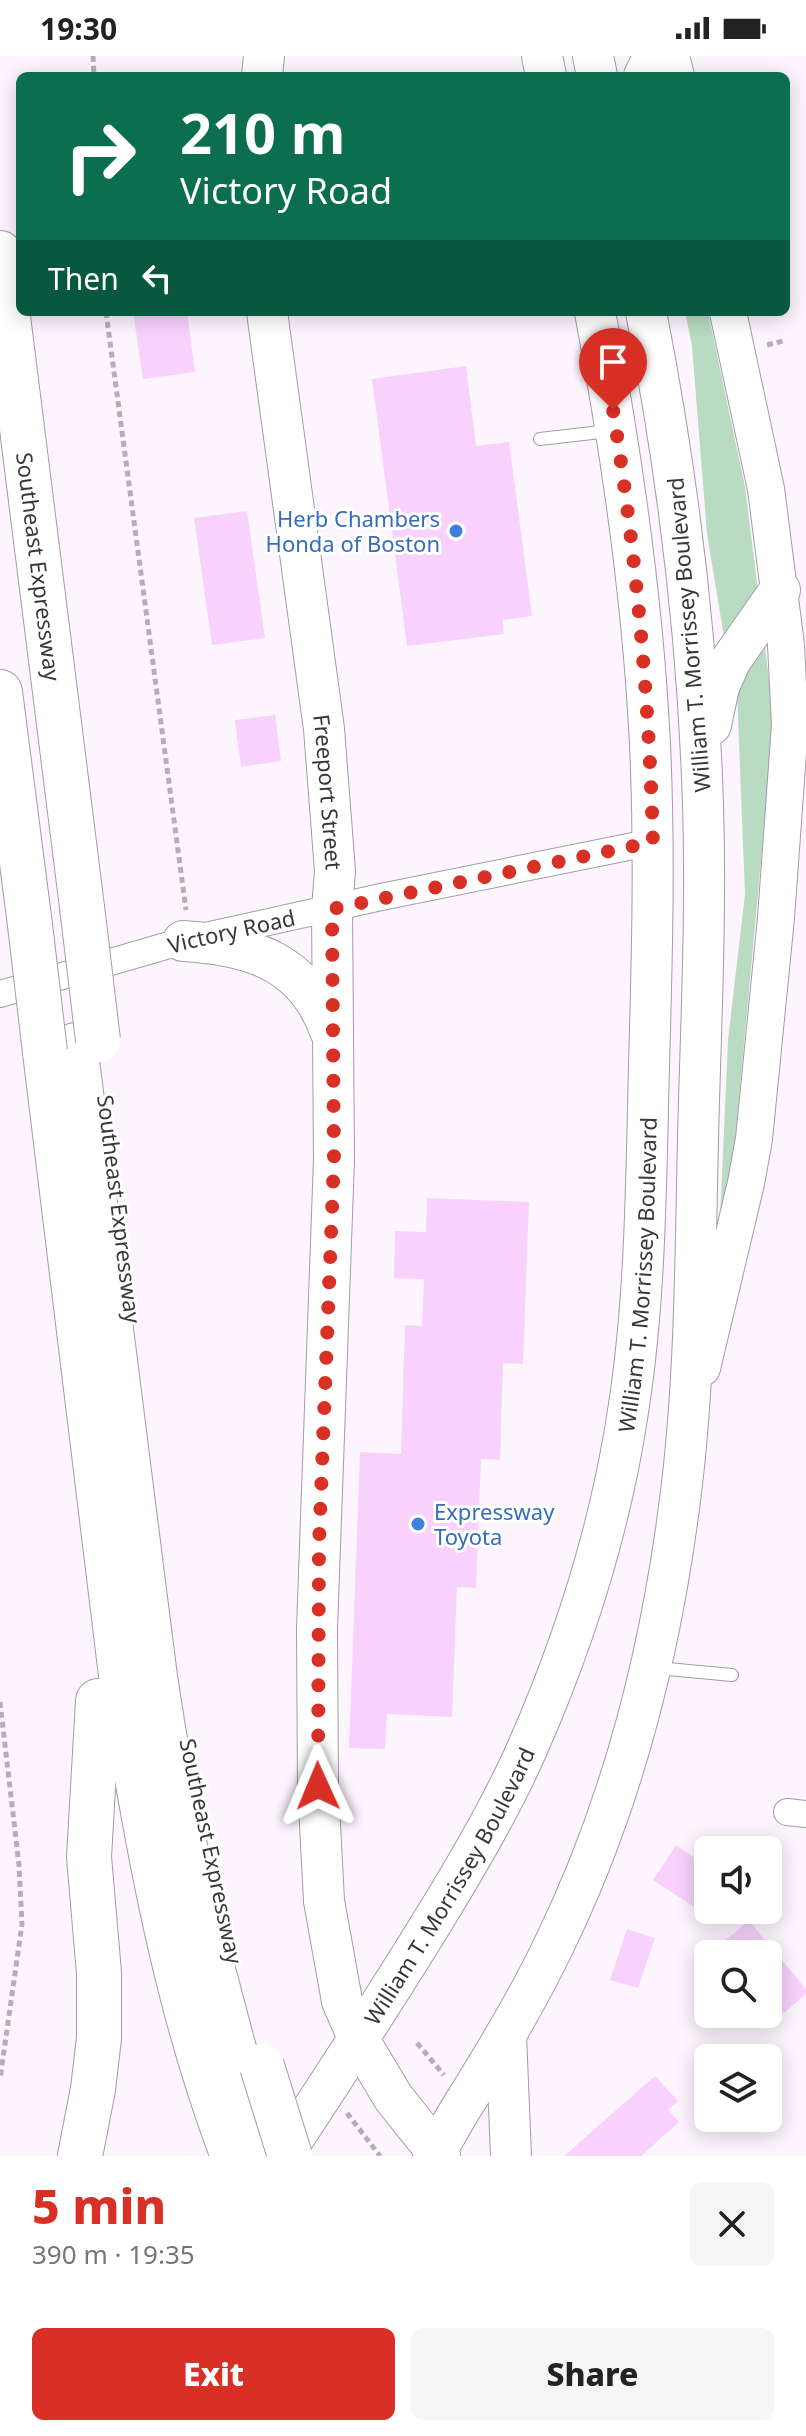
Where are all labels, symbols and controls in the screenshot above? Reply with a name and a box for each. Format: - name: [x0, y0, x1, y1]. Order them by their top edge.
- text: 19:30: [40, 8, 117, 49]
- text: 210 m: [180, 94, 345, 170]
- icon: right: [48, 104, 152, 208]
- text: Victory Road: [180, 166, 392, 215]
- icon: left: [135, 256, 179, 300]
- text: Then: [48, 258, 119, 299]
- pin: [579, 328, 647, 410]
- icon: arrive: [591, 340, 635, 384]
- street label: Southeast Expressway: [10, 451, 69, 683]
- street label: William T. Morrissey Boulevard: [659, 476, 717, 794]
- place label: Herb Chambers Honda of Boston: [266, 503, 440, 558]
- marker: Herb Chambers Honda of Boston: [447, 522, 465, 540]
- street label: Freeport Street: [307, 712, 350, 871]
- street label: Victory Road: [164, 902, 298, 960]
- street label: Southeast Expressway: [91, 1093, 149, 1326]
- street label: William T. Morrissey Boulevard: [610, 1117, 663, 1434]
- place label: Expressway Toyota: [434, 1496, 555, 1551]
- marker: Expressway Toyota: [409, 1515, 427, 1533]
- street label: Southeast Expressway: [173, 1735, 251, 1967]
- street label: William T. Morrissey Boulevard: [357, 1742, 541, 2030]
- position arrow: [276, 1744, 360, 1828]
- map controls: [694, 1836, 782, 2132]
- button: sound: [694, 1836, 782, 1924]
- button: search: [694, 1940, 782, 2028]
- button: layers: [694, 2044, 782, 2132]
- text: 5 min: [32, 2173, 166, 2238]
- button: close: [690, 2182, 774, 2266]
- text: 390 m · 19:35: [32, 2236, 195, 2272]
- button: Exit: [32, 2328, 395, 2420]
- button: Share: [411, 2328, 774, 2420]

